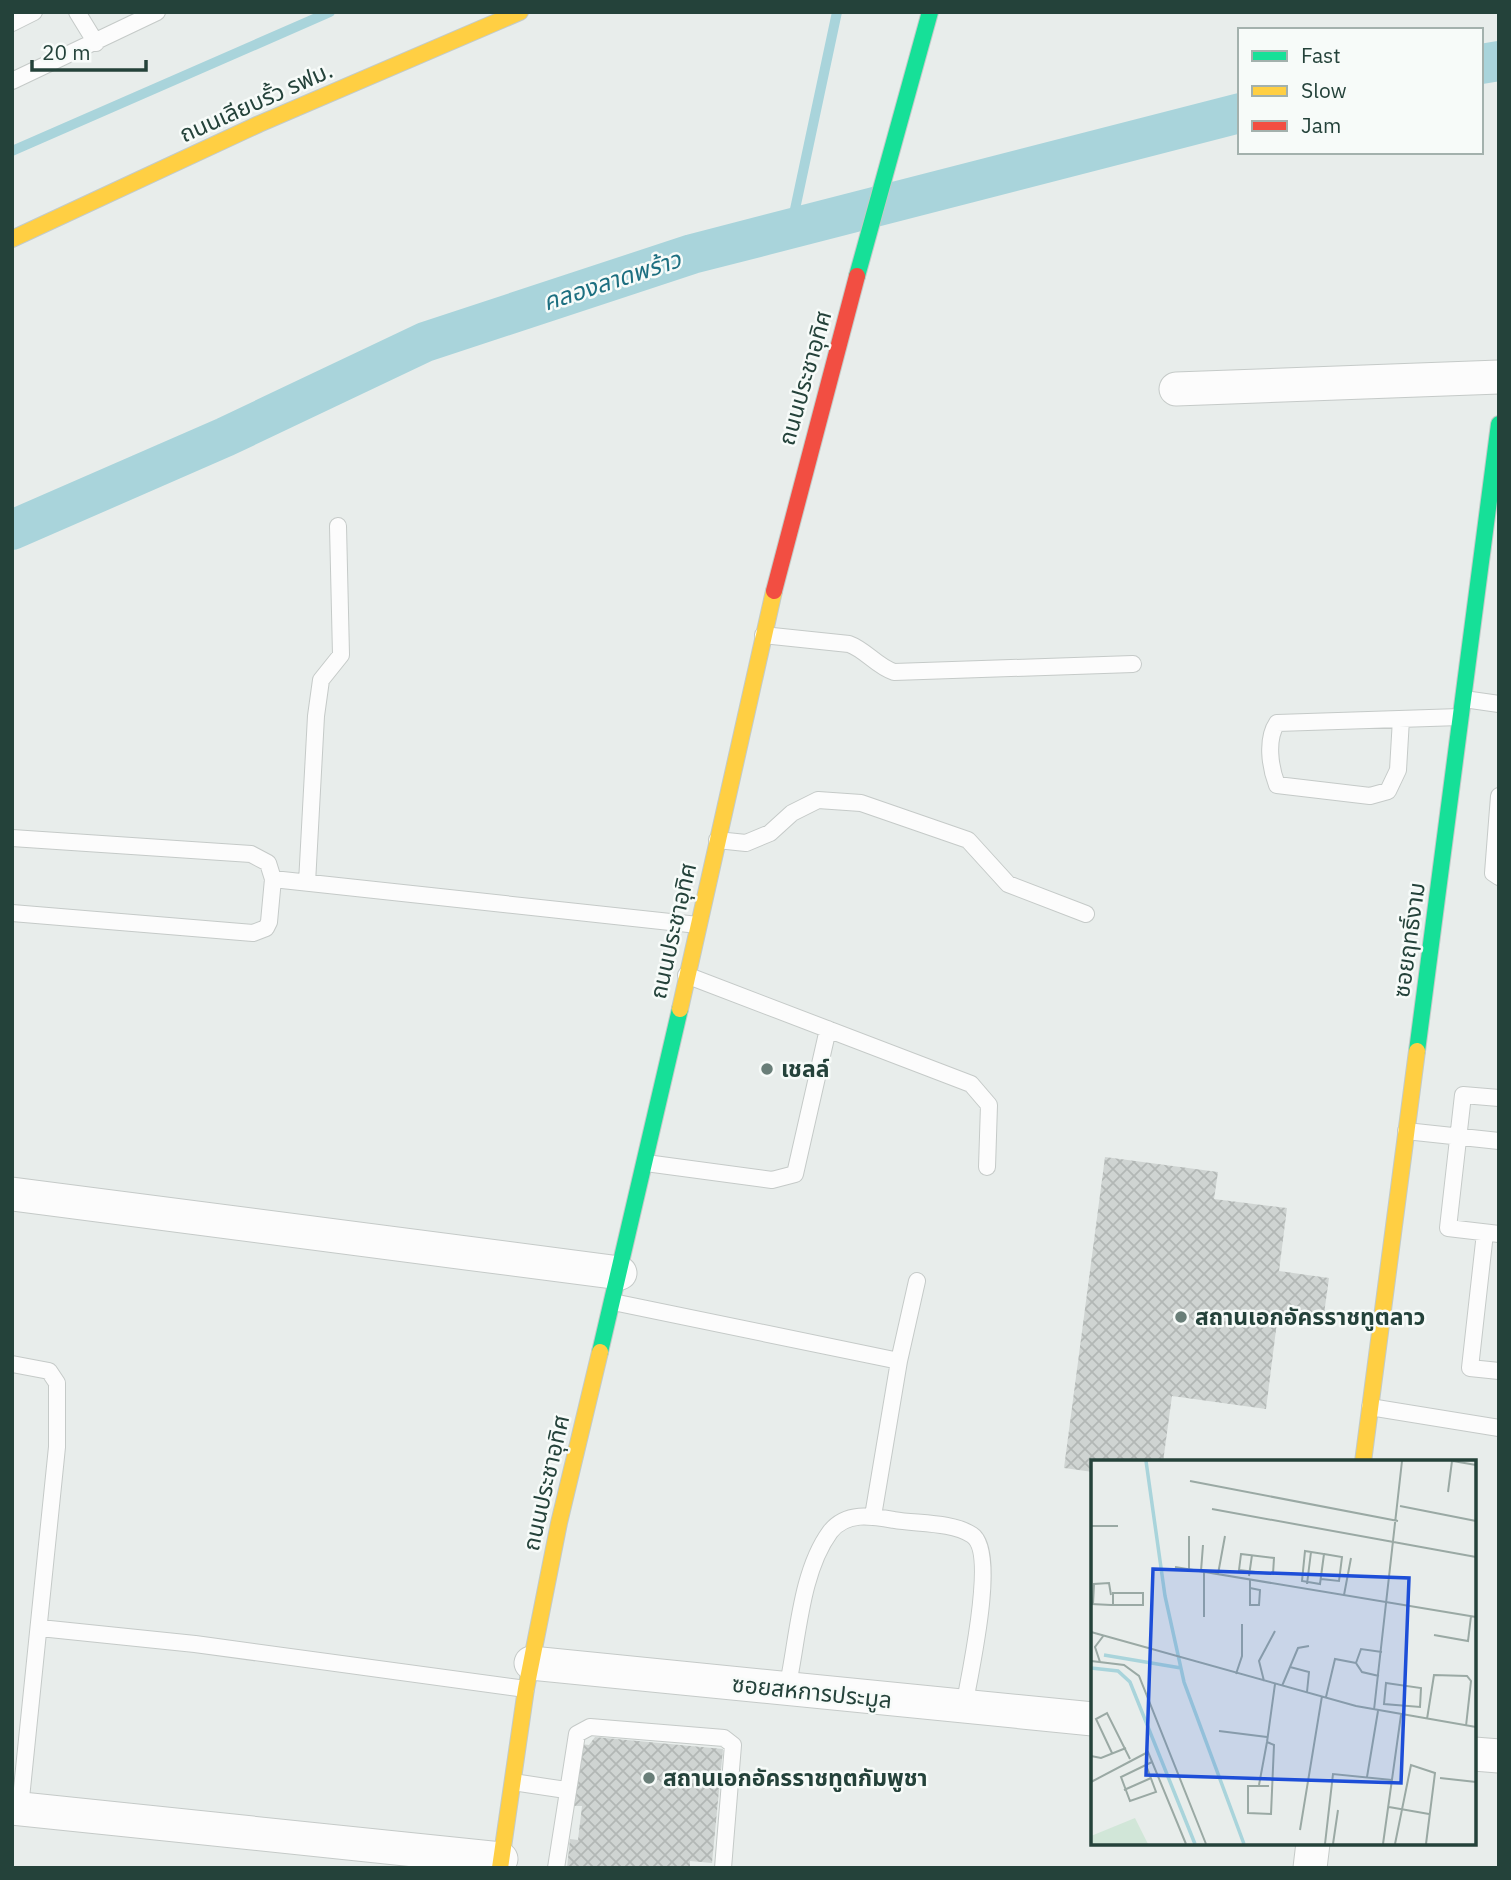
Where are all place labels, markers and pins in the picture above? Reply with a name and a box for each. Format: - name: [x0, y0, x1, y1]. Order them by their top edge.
- place label: เชลล์: [781, 1053, 829, 1083]
- marker: เชลล์: [759, 1061, 775, 1077]
- place label: สถานเอกอัครราชทูตลาว: [1195, 1301, 1425, 1331]
- marker: สถานเอกอัครราชทูตลาว: [1173, 1309, 1189, 1325]
- place label: สถานเอกอัครราชทูตกัมพูชา: [663, 1762, 928, 1792]
- marker: สถานเอกอัครราชทูตกัมพูชา: [641, 1770, 657, 1786]

